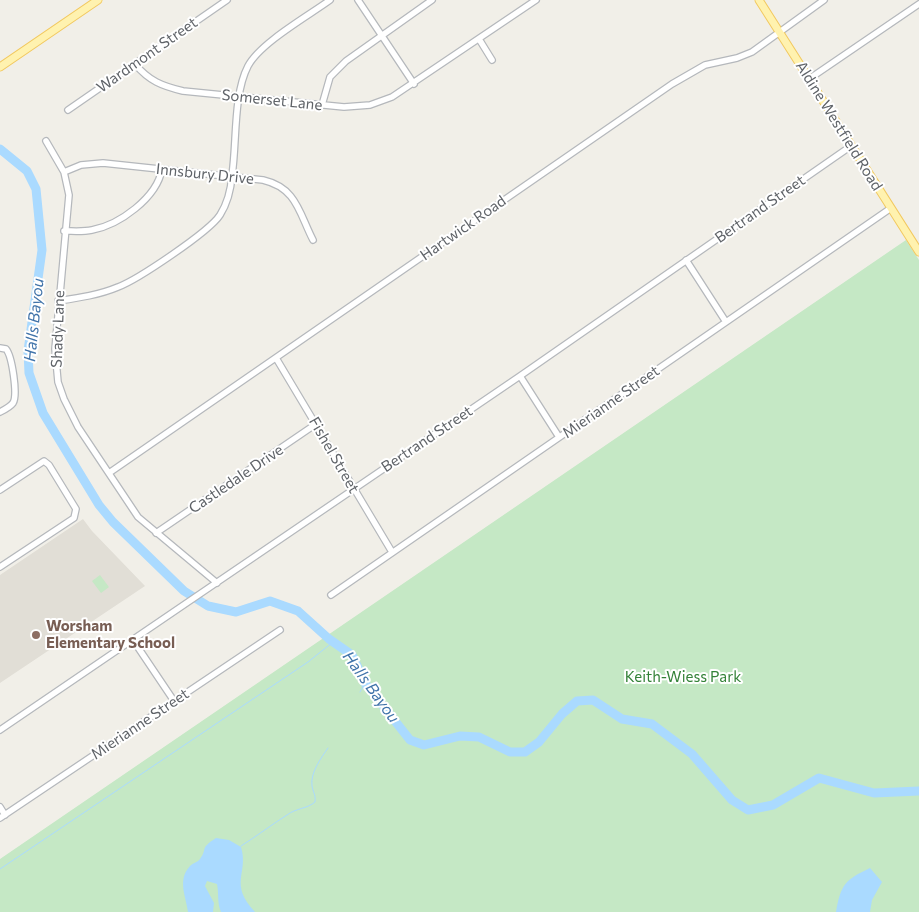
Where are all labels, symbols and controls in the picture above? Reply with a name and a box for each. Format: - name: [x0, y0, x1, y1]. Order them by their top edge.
- street label: Wardmont Street: [93, 14, 201, 96]
- street label: Aldine Westfield Road: [792, 58, 886, 194]
- street label: Somerset Lane: [221, 86, 323, 114]
- street label: Innsbury Drive: [155, 160, 255, 188]
- street label: Bertrand Street: [711, 171, 809, 247]
- street label: Hartwick Road: [417, 192, 509, 264]
- water label: Halls Bayou: [20, 277, 48, 363]
- street label: Shady Lane: [48, 290, 68, 368]
- street label: Mierianne Street: [559, 362, 663, 442]
- street label: Bertrand Street: [378, 402, 476, 476]
- street label: Fishel Street: [305, 414, 363, 496]
- street label: Castledale Drive: [185, 441, 287, 517]
- place label: Worsham Elementary School: [46, 617, 175, 652]
- marker: Worsham Elementary School: [30, 629, 42, 641]
- water label: Halls Bayou: [339, 647, 403, 727]
- park label: Keith-Wiess Park: [625, 668, 741, 686]
- street label: Mierianne Street: [88, 685, 192, 763]

